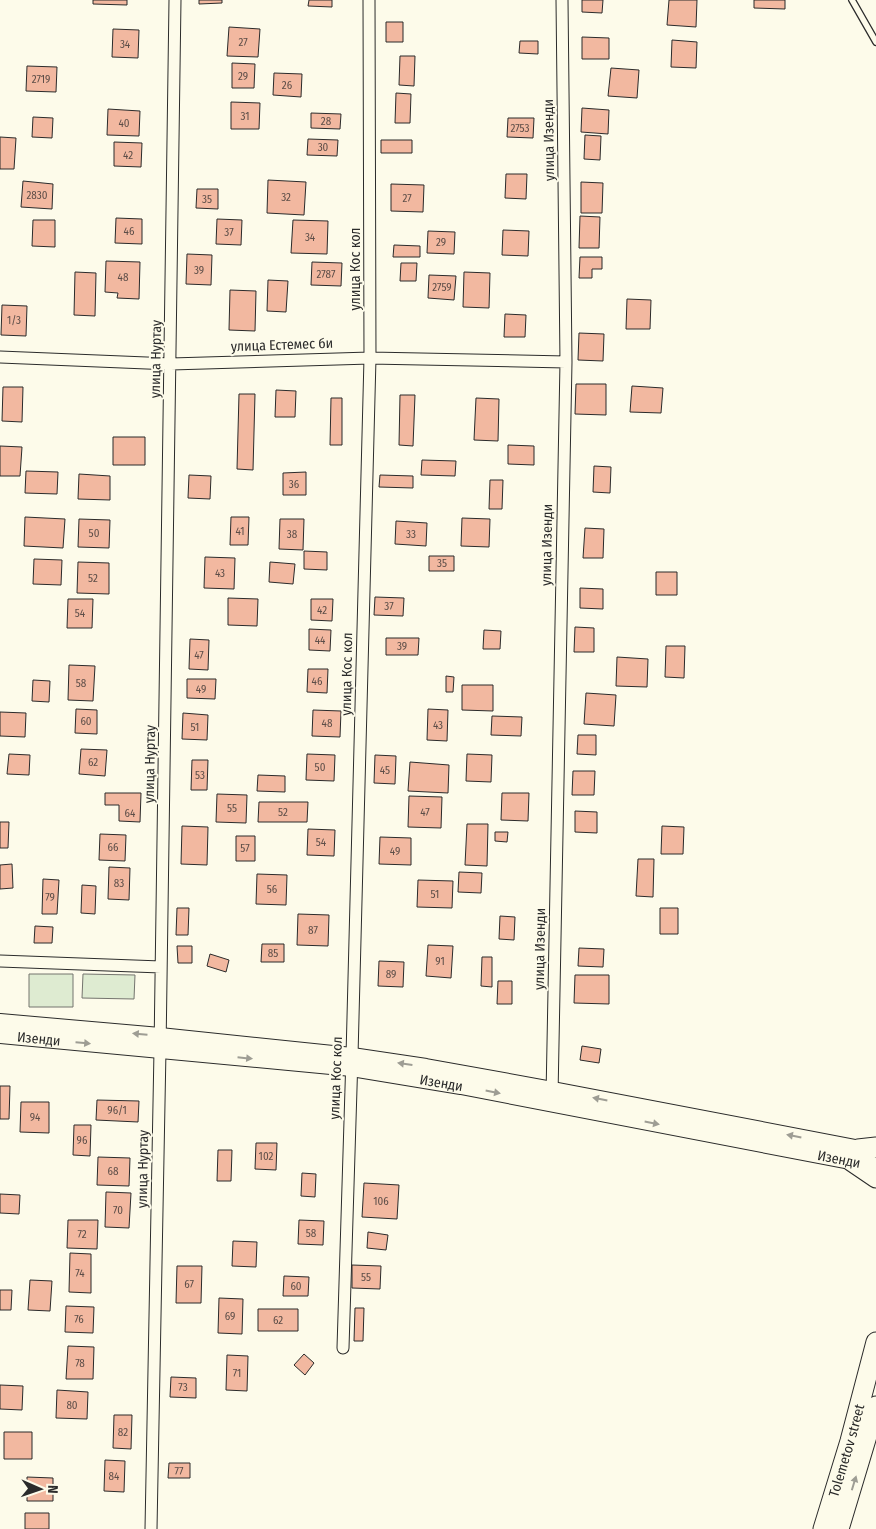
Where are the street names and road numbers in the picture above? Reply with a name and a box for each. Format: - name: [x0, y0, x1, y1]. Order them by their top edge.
- street label: улица Изенди: [540, 99, 558, 181]
- street label: улица Кос кол: [347, 227, 364, 311]
- street label: улица Нуртау: [147, 319, 165, 398]
- street label: улица Естемес би: [231, 335, 333, 355]
- street label: улица Изенди: [538, 504, 556, 586]
- street label: улица Кос кол: [338, 632, 356, 716]
- street label: улица Нуртау: [141, 724, 159, 803]
- street label: улица Изенди: [531, 908, 549, 990]
- street label: Изенди: [16, 1028, 61, 1049]
- street label: улица Кос кол: [326, 1036, 346, 1120]
- street label: Изенди: [418, 1071, 464, 1095]
- street label: улица Нуртау: [134, 1129, 152, 1208]
- street label: Изенди: [816, 1146, 862, 1171]
- street label: Tolemetov street: [825, 1402, 868, 1499]

